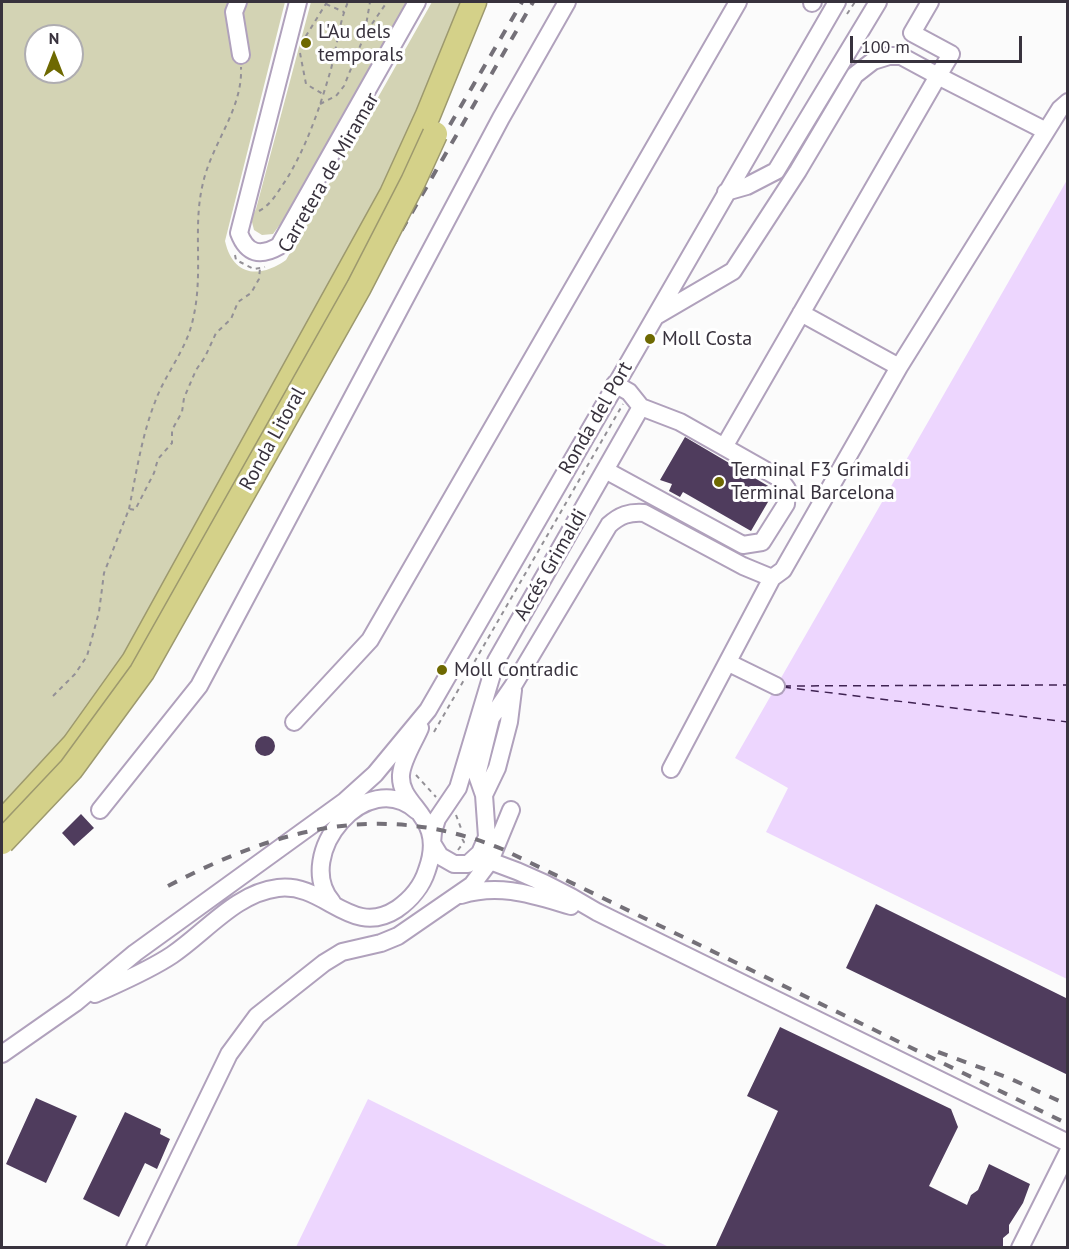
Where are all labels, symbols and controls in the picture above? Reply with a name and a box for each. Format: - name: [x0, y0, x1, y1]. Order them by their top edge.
- place label: L'Au dels temporals: [318, 20, 403, 67]
- north arrow: [24, 24, 84, 84]
- scale bar: [853, 24, 1026, 62]
- text: N: [49, 28, 59, 48]
- text: 100 m: [861, 35, 910, 58]
- marker: L'Au dels temporals: [299, 36, 313, 50]
- street label: Carretera de Miramar: [273, 89, 385, 257]
- place label: Moll Costa: [662, 327, 752, 351]
- marker: Moll Costa: [643, 332, 657, 346]
- street label: Ronda del Port: [554, 357, 638, 479]
- street label: Ronda Litoral: [235, 383, 311, 495]
- place label: Terminal F3 Grimaldi Terminal Barcelona: [731, 458, 909, 505]
- marker: Terminal F3 Grimaldi Terminal Barcelona: [712, 475, 726, 489]
- street label: Accés Grimaldi: [509, 505, 593, 625]
- place label: Moll Contradic: [454, 658, 579, 682]
- marker: Moll Contradic: [435, 663, 449, 677]

